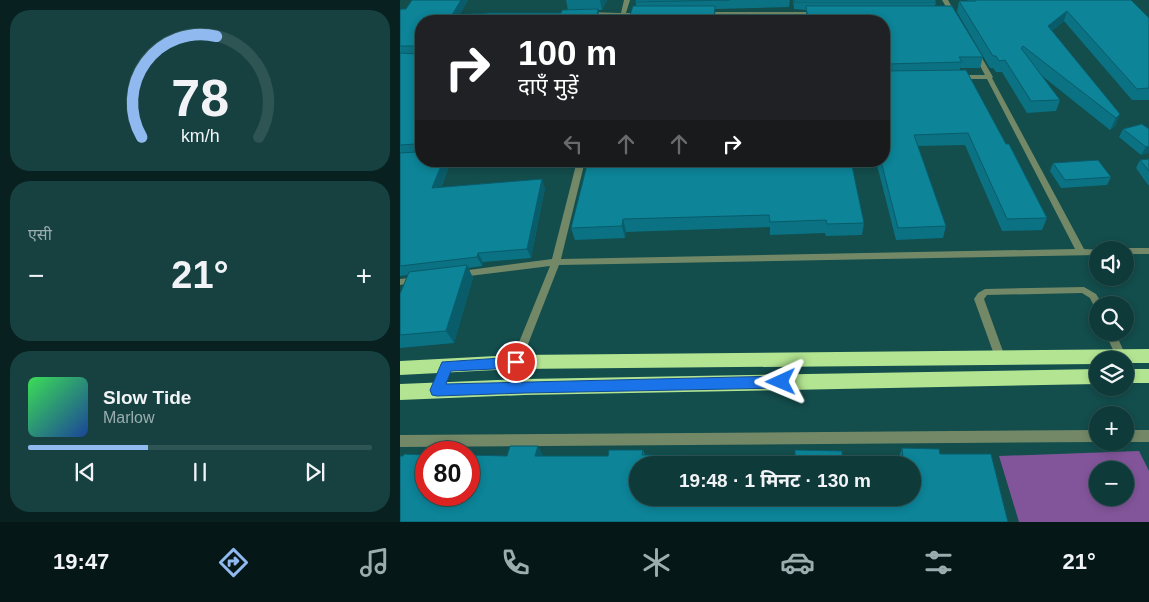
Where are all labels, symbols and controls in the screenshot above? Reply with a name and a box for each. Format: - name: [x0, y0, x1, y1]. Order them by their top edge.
- text: 100 m: [518, 33, 617, 72]
- icon: right: [435, 35, 500, 100]
- text: 78: [171, 69, 229, 127]
- text: दाएँ मुड़ें: [518, 74, 579, 99]
- text: km/h: [181, 126, 219, 146]
- icon: left: [559, 130, 587, 158]
- icon: ahead: [612, 130, 640, 158]
- icon: ahead: [665, 130, 693, 158]
- icon: right: [718, 130, 746, 158]
- text: एसी: [28, 226, 52, 243]
- map controls: [1089, 241, 1134, 506]
- button: sound: [1089, 241, 1134, 286]
- text: 21°: [171, 254, 229, 296]
- text: −: [28, 260, 44, 291]
- text: +: [356, 260, 372, 291]
- button: search: [1089, 296, 1134, 341]
- pin: [495, 341, 537, 383]
- icon: arrive: [502, 348, 530, 376]
- button: layers: [1089, 351, 1134, 396]
- position arrow: [754, 355, 806, 407]
- text: Slow Tide: [103, 387, 191, 408]
- button: +: [1089, 406, 1134, 451]
- text: Marlow: [103, 409, 155, 426]
- speed limit sign: 80: [415, 441, 480, 506]
- icon: previous: [71, 458, 99, 486]
- icon: pause: [186, 458, 214, 486]
- icon: next: [301, 458, 329, 486]
- button: −: [1089, 461, 1134, 506]
- text: 19:48 · 1 मिनट · 130 m: [679, 470, 871, 491]
- icon: directions: [216, 545, 251, 580]
- icon: music: [357, 545, 392, 580]
- icon: phone: [498, 545, 533, 580]
- icon: climate: [639, 545, 674, 580]
- icon: car: [780, 545, 815, 580]
- icon: filters: [921, 545, 956, 580]
- text: 19:47: [53, 549, 109, 574]
- text: 21°: [1063, 549, 1096, 574]

